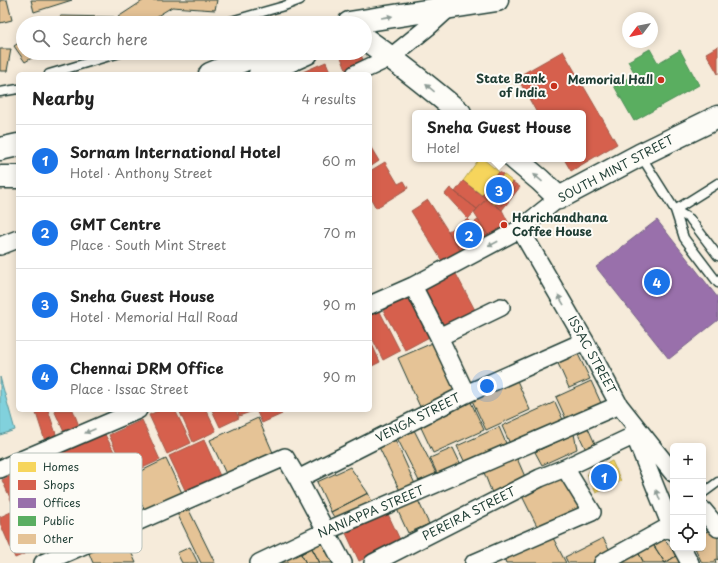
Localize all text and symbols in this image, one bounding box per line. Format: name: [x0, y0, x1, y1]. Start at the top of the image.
north arrow: [622, 12, 658, 48]
one-way arrow: [381, 14, 393, 20]
search box: [16, 16, 372, 60]
icon: search: [30, 27, 52, 49]
text: Search here: [62, 27, 148, 50]
place label: State Bank of India: [476, 69, 547, 101]
place label: Memorial Hall: [568, 70, 653, 88]
marker: Memorial Hall: [656, 75, 666, 85]
marker: State Bank of India: [549, 81, 559, 91]
one-way arrow: [424, 84, 435, 93]
text: Nearby: [32, 85, 94, 111]
text: 4 results: [302, 89, 356, 108]
popup: [412, 110, 586, 162]
text: Sneha Guest House: [427, 115, 571, 138]
street label: SOUTH MINT STREET: [554, 130, 677, 206]
text: Hotel: [427, 138, 460, 157]
text: Sornam International Hotel: [70, 140, 281, 163]
text: 1: [42, 151, 48, 170]
text: 60 m: [322, 151, 356, 170]
text: Hotel · Anthony Street: [70, 163, 212, 182]
one-way arrow: [532, 173, 543, 182]
pin: 3: [486, 175, 512, 205]
place label: Harichandhana Coffee House: [512, 208, 608, 240]
text: GMT Centre: [70, 212, 161, 235]
pin: 2: [456, 220, 482, 250]
marker: Harichandhana Coffee House: [499, 220, 509, 230]
text: 2: [40, 223, 50, 242]
text: 70 m: [323, 223, 356, 242]
text: Place · South Mint Street: [70, 235, 226, 254]
one-way arrow: [487, 240, 498, 247]
pin: 4: [644, 267, 670, 297]
text: Sneha Guest House: [70, 284, 214, 307]
one-way arrow: [557, 294, 564, 306]
text: 3: [41, 295, 49, 314]
text: 90 m: [323, 295, 356, 314]
text: Hotel · Memorial Hall Road: [70, 307, 238, 326]
street label: ISSAC STREET: [564, 312, 622, 398]
text: Chennai DRM Office: [70, 356, 224, 379]
text: 4: [41, 367, 49, 386]
text: 90 m: [323, 367, 356, 386]
your location: [477, 376, 497, 396]
text: Place · Issac Street: [70, 379, 188, 398]
street label: VENGA STREET: [372, 388, 464, 446]
one-way arrow: [83, 429, 95, 435]
map controls: [670, 443, 706, 551]
button: +: [670, 443, 706, 479]
legend: [10, 453, 142, 553]
text: Homes: [43, 458, 79, 475]
pin: 1: [591, 462, 617, 492]
text: Shops: [43, 476, 74, 493]
button: −: [670, 479, 706, 515]
street label: NANIAPPA STREET: [315, 480, 427, 542]
street label: PEREIRA STREET: [419, 481, 519, 544]
one-way arrow: [655, 489, 661, 501]
text: Offices: [43, 494, 80, 511]
text: Public: [43, 512, 74, 529]
button: locate: [670, 515, 706, 551]
text: Other: [43, 530, 74, 547]

